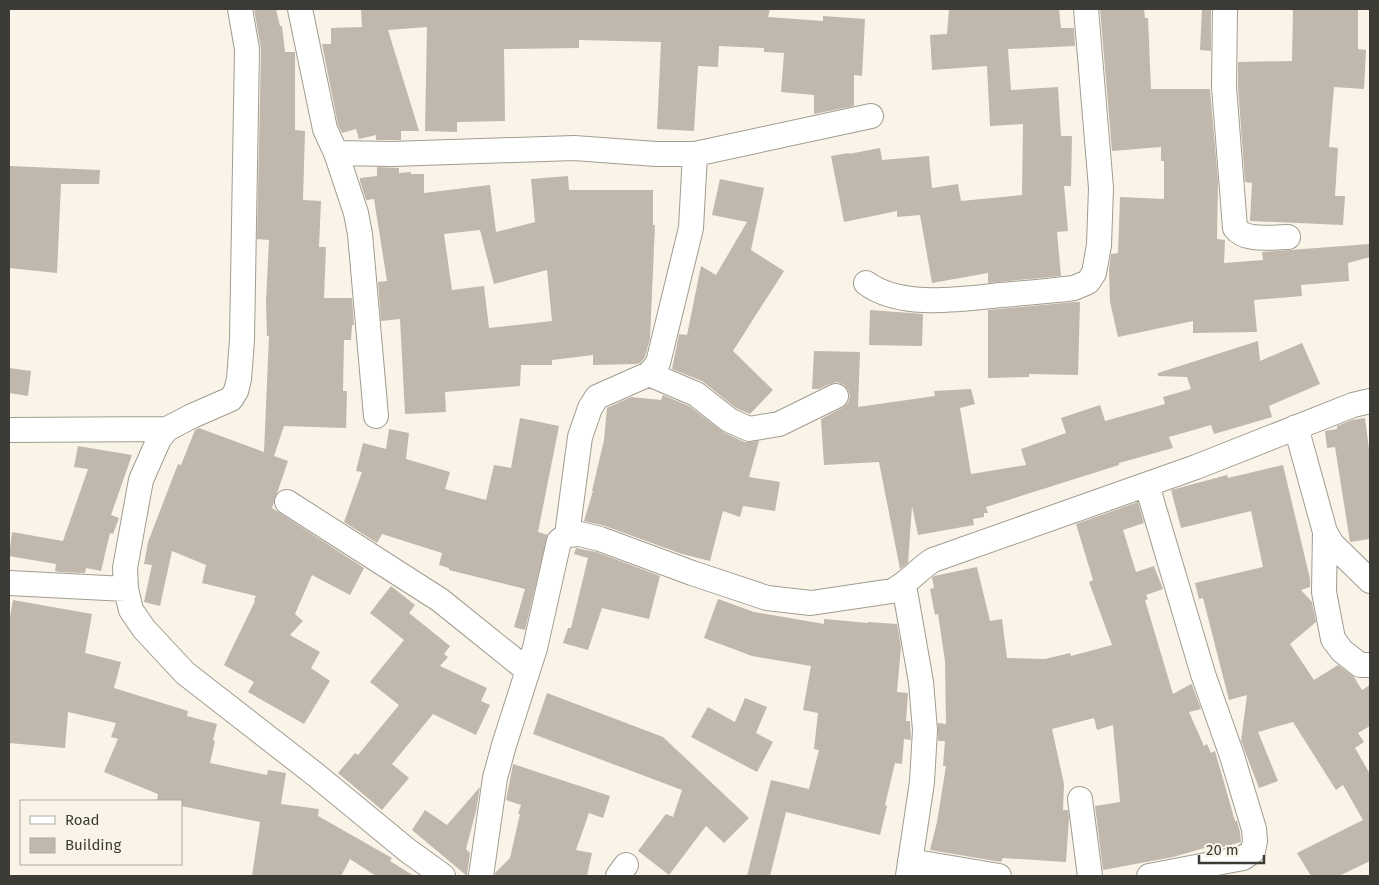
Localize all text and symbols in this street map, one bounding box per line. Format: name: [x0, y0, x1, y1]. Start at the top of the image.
legend: [20, 800, 182, 865]
text: Road: [65, 811, 100, 829]
scale bar: [1199, 832, 1264, 864]
text: Building: [65, 836, 121, 854]
text: 20 m: [1206, 841, 1239, 859]

